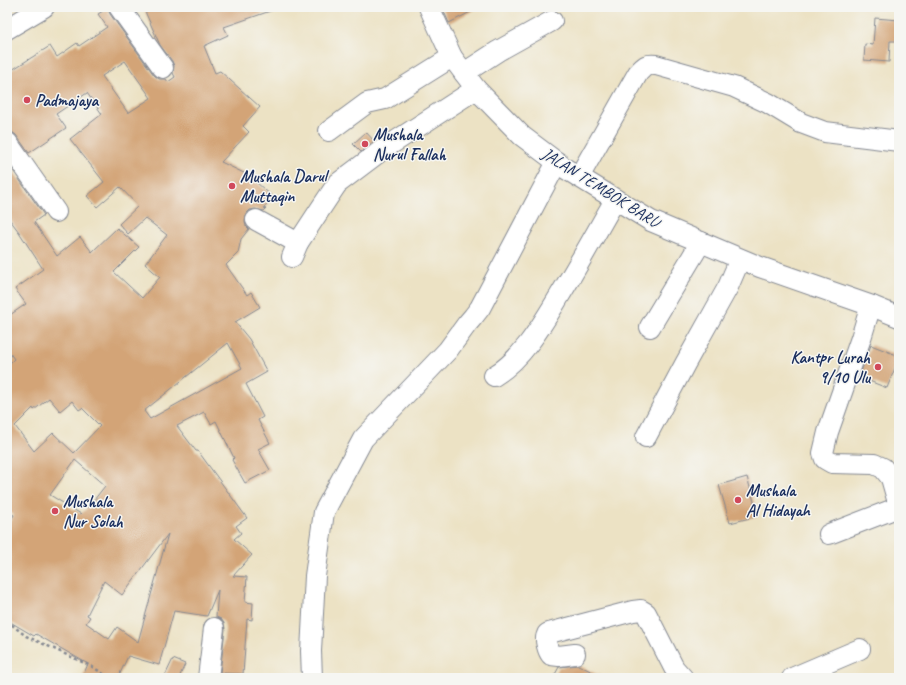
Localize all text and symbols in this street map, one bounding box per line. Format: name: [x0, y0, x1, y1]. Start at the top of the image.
place label: Padmajaya: [35, 90, 99, 111]
marker: Padmajaya: [22, 95, 32, 105]
place label: Mushala Nurul Fallah: [373, 124, 447, 165]
marker: Mushala Nurul Fallah: [360, 139, 370, 149]
street label: JALAN TEMBOK BARU: [537, 142, 666, 233]
place label: Mushala Darul Muttaqin: [240, 166, 330, 207]
marker: Mushala Darul Muttaqin: [227, 181, 237, 191]
place label: Kantpr Lurah 9/10 Ulu: [791, 347, 872, 388]
marker: Kantpr Lurah 9/10 Ulu: [873, 362, 883, 372]
place label: Mushala Al Hidayah: [746, 480, 811, 521]
place label: Mushala Nur Solah: [63, 491, 124, 532]
marker: Mushala Al Hidayah: [733, 495, 743, 505]
marker: Mushala Nur Solah: [50, 506, 60, 516]

